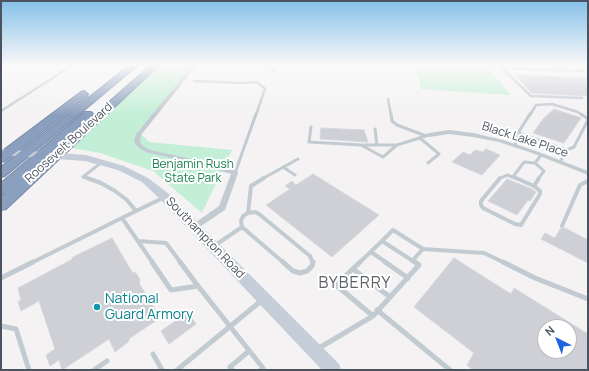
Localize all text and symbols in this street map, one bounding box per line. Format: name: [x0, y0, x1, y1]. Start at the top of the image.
street label: Roosevelt Boulevard: [22, 100, 116, 186]
street label: Black Lake Place: [480, 119, 570, 161]
park label: Benjamin Rush State Park: [152, 158, 234, 186]
street label: Southampton Road: [163, 194, 247, 282]
district label: BYBERRY: [318, 274, 392, 294]
place label: National Guard Armory: [105, 291, 193, 324]
marker: National Guard Armory: [92, 302, 102, 312]
north arrow: [537, 319, 577, 359]
text: N: [541, 322, 557, 339]

